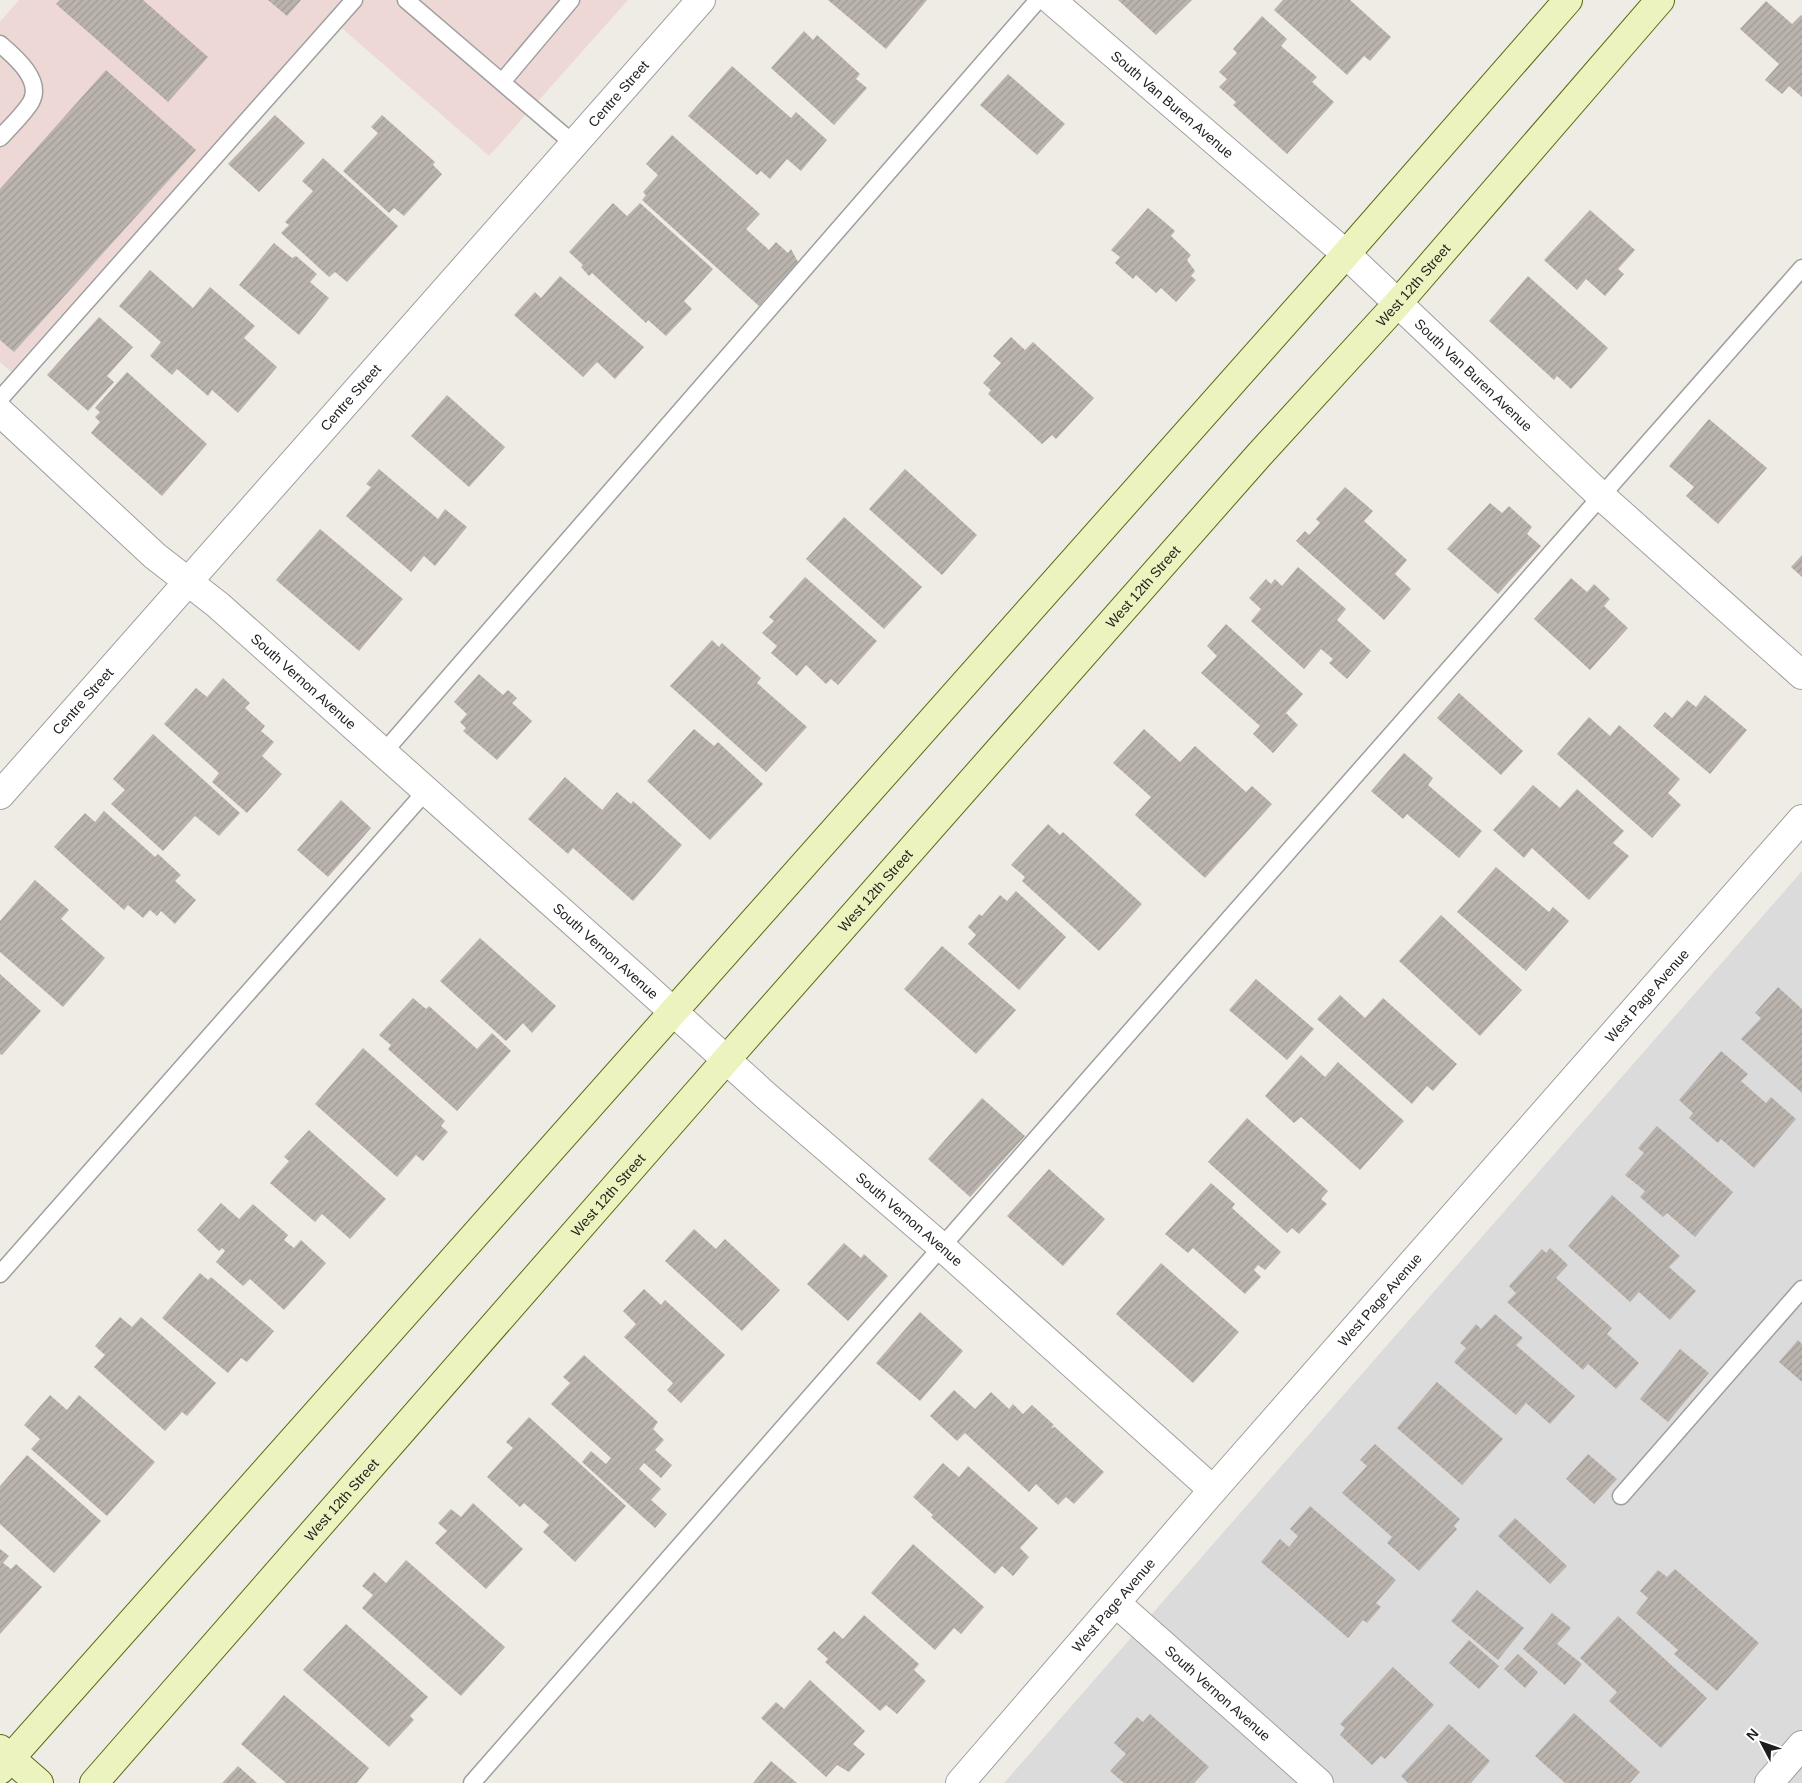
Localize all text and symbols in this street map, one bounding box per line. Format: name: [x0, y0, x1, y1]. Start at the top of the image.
street label: South Van Buren Avenue: [1108, 47, 1237, 162]
street label: Centre Street: [585, 57, 652, 130]
street label: West 12th Street: [1373, 241, 1454, 330]
street label: South Van Buren Avenue: [1411, 315, 1536, 435]
street label: Centre Street: [317, 361, 384, 434]
street label: West 12th Street: [1103, 542, 1183, 631]
street label: South Vernon Avenue: [248, 630, 359, 732]
street label: Centre Street: [49, 665, 116, 738]
street label: West 12th Street: [835, 846, 916, 935]
street label: South Vernon Avenue: [550, 900, 662, 1002]
street label: West Page Avenue: [1602, 946, 1692, 1045]
street label: West 12th Street: [568, 1150, 648, 1239]
street label: South Vernon Avenue: [853, 1169, 966, 1270]
street label: West Page Avenue: [1335, 1250, 1425, 1350]
street label: West 12th Street: [301, 1455, 382, 1544]
street label: West Page Avenue: [1069, 1555, 1159, 1655]
street label: South Vernon Avenue: [1162, 1642, 1274, 1744]
north arrow: [1737, 1718, 1787, 1768]
text: N: [1743, 1725, 1762, 1744]

